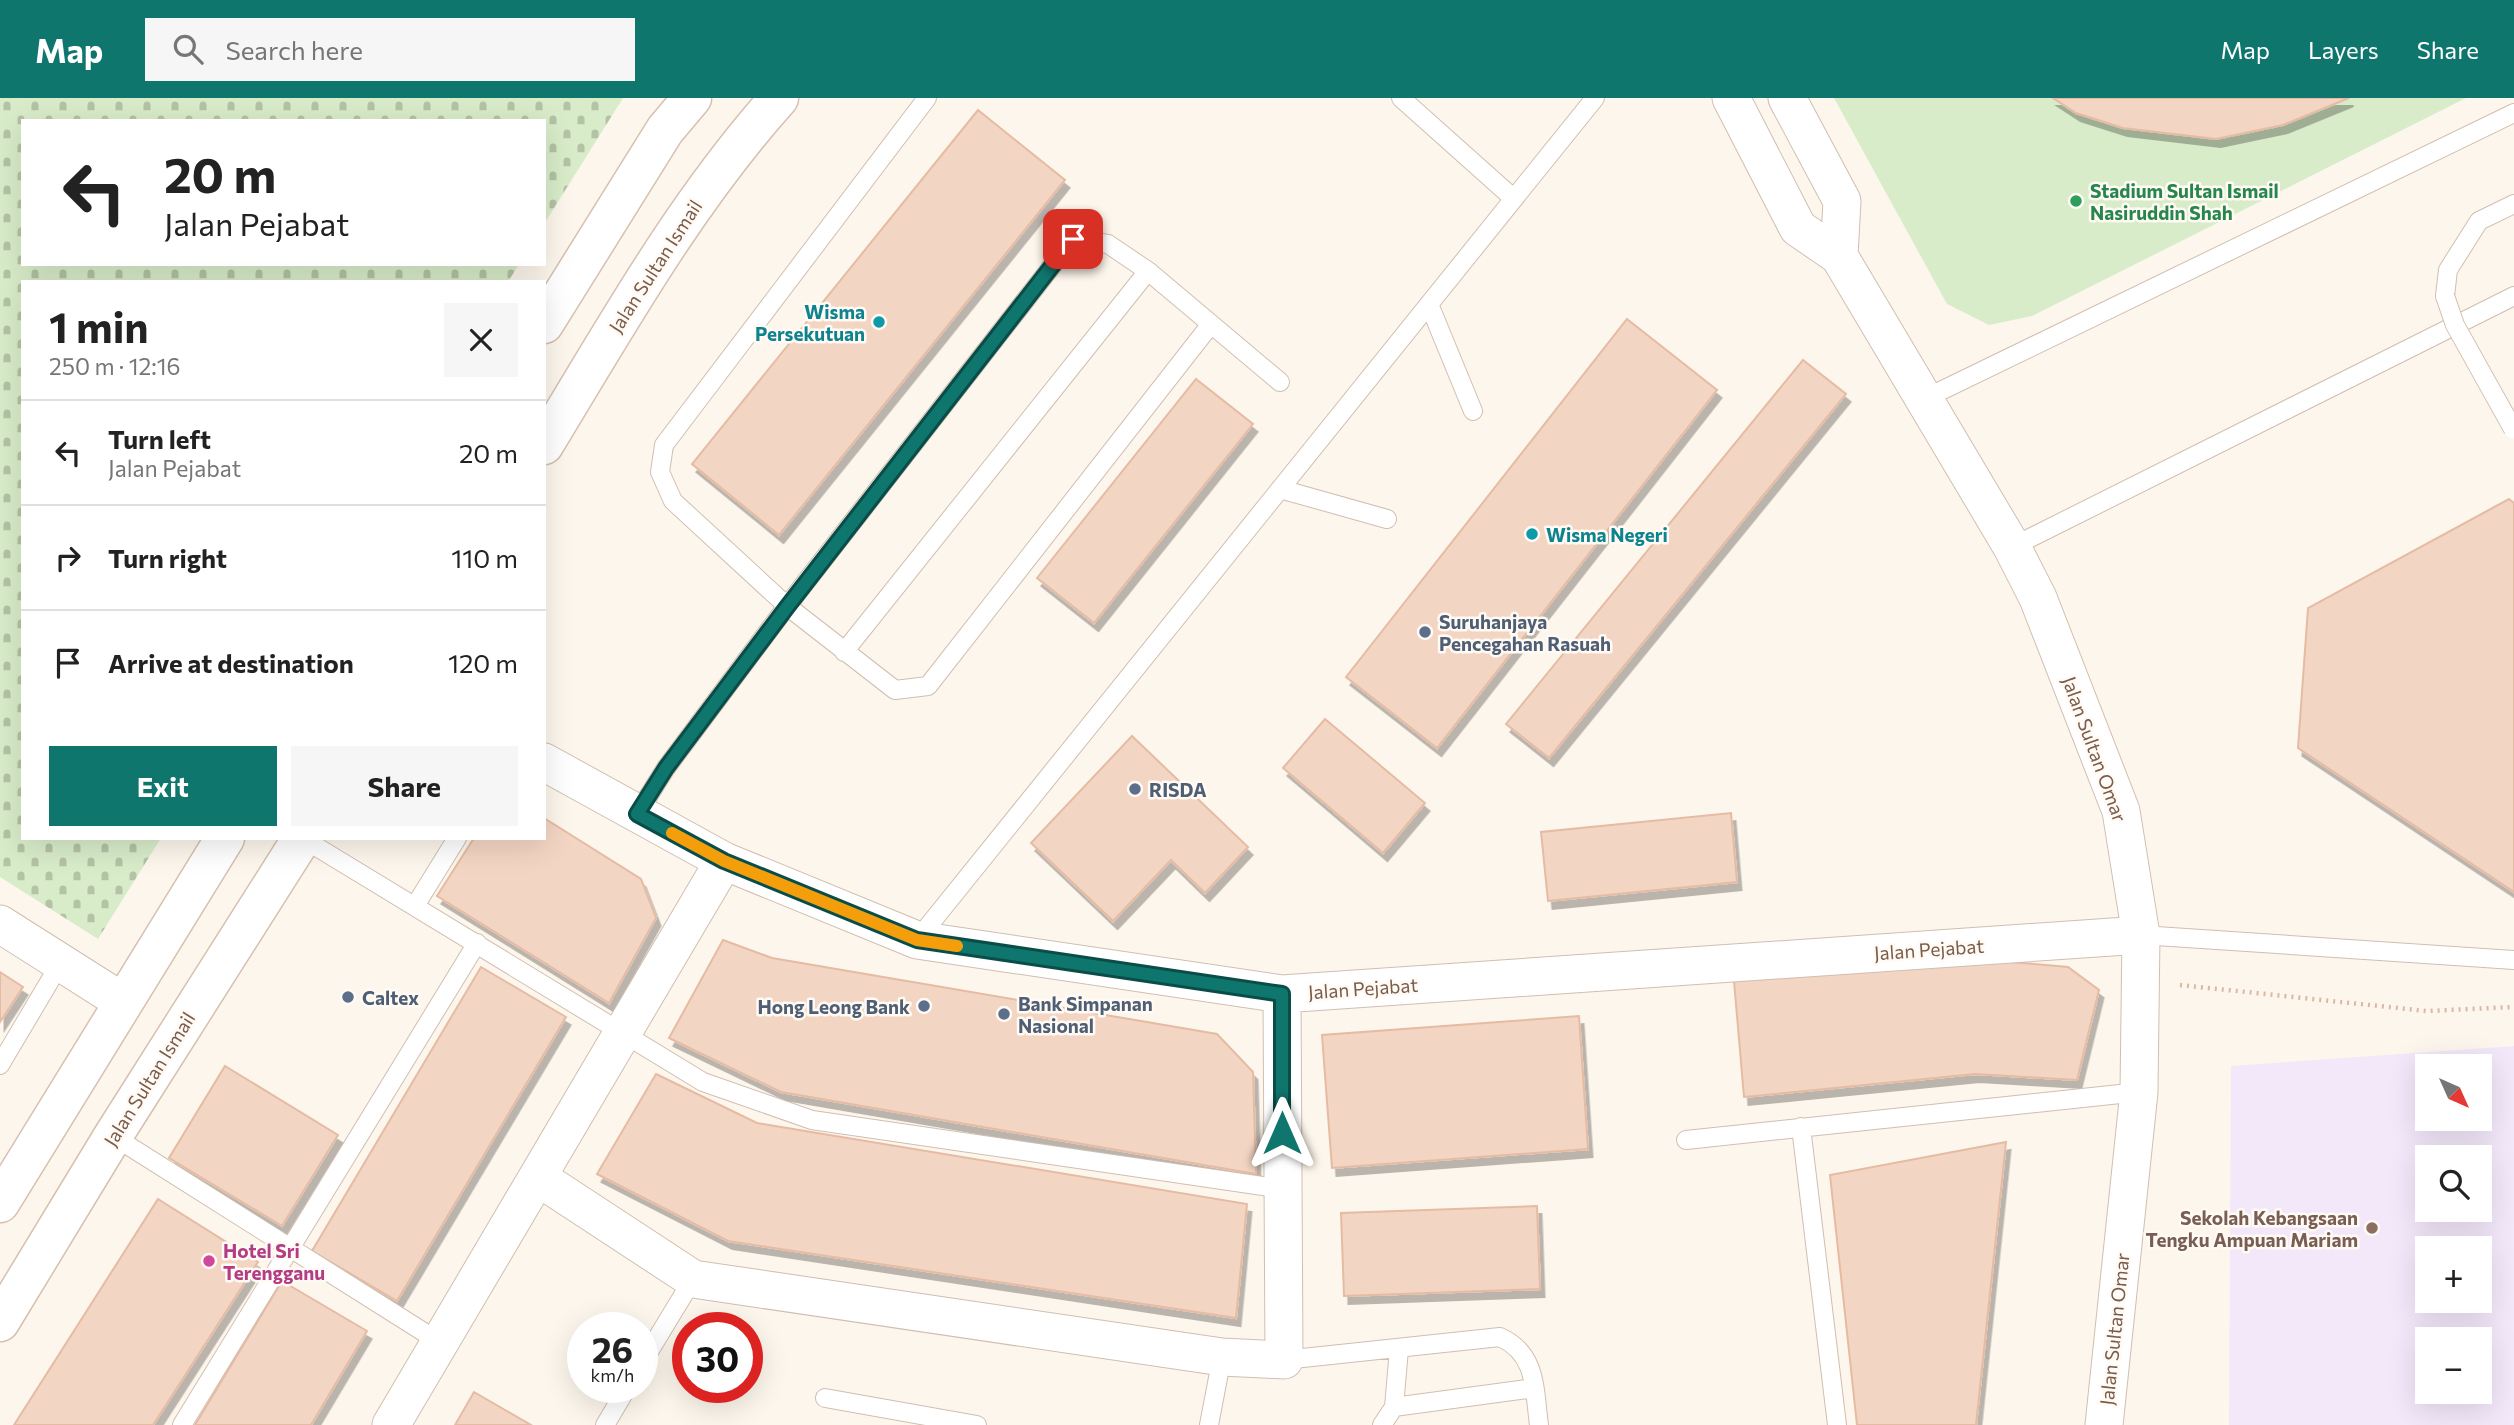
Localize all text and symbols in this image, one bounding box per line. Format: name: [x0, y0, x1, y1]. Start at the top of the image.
search box: [145, 18, 635, 81]
text: Map: [35, 29, 103, 70]
icon: search: [169, 30, 207, 68]
text: Search here: [225, 34, 363, 65]
text: Map: [2221, 35, 2270, 64]
text: Layers: [2308, 35, 2379, 64]
text: Share: [2417, 35, 2479, 64]
text: 20 m: [164, 143, 276, 203]
icon: left: [49, 147, 140, 238]
place label: Stadium Sultan Ismail Nasiruddin Shah: [2090, 179, 2279, 224]
marker: Stadium Sultan Ismail Nasiruddin Shah: [2068, 193, 2084, 209]
street label: Jalan Sultan Ismail: [603, 195, 707, 337]
text: Jalan Pejabat: [164, 203, 349, 243]
pin: [1043, 209, 1103, 269]
icon: arrive: [1054, 220, 1092, 258]
text: 1 min: [49, 300, 149, 352]
place label: Wisma Persekutuan: [755, 300, 865, 345]
button: close: [444, 303, 518, 377]
marker: Wisma Persekutuan: [871, 314, 887, 330]
text: 250 m · 12:16: [49, 352, 181, 380]
text: Turn left: [108, 423, 211, 454]
icon: left: [49, 434, 87, 472]
text: 20 m: [459, 437, 518, 468]
text: Jalan Pejabat: [108, 454, 241, 482]
place label: Wisma Negeri: [1546, 523, 1668, 546]
marker: Wisma Negeri: [1524, 526, 1540, 542]
icon: right: [49, 539, 87, 577]
text: Turn right: [108, 542, 227, 573]
text: 110 m: [451, 542, 518, 573]
place label: Suruhanjaya Pencegahan Rasuah: [1439, 610, 1611, 655]
marker: Suruhanjaya Pencegahan Rasuah: [1417, 624, 1433, 640]
icon: arrive: [49, 644, 87, 682]
text: Arrive at destination: [108, 647, 354, 678]
text: 120 m: [448, 647, 518, 678]
street label: Jalan Sultan Omar: [2058, 673, 2132, 825]
button: Exit: [49, 746, 277, 826]
button: Share: [291, 746, 518, 826]
place label: RISDA: [1149, 778, 1207, 801]
marker: RISDA: [1127, 781, 1143, 797]
street label: Jalan Pejabat: [1873, 934, 1985, 964]
street label: Jalan Pejabat: [1307, 973, 1419, 1003]
place label: Caltex: [362, 986, 419, 1009]
marker: Caltex: [340, 989, 356, 1005]
place label: Bank Simpanan Nasional: [1018, 992, 1153, 1037]
place label: Hong Leong Bank: [757, 995, 910, 1018]
marker: Hong Leong Bank: [916, 998, 932, 1014]
marker: Bank Simpanan Nasional: [996, 1006, 1012, 1022]
street label: Jalan Sultan Ismail: [99, 1008, 199, 1150]
north arrow: [2415, 1054, 2492, 1130]
map controls: [2415, 1054, 2492, 1404]
position arrow: [1245, 1096, 1319, 1170]
button: search: [2415, 1145, 2492, 1222]
place label: Sekolah Kebangsaan Tengku Ampuan Mariam: [2146, 1206, 2358, 1251]
marker: Sekolah Kebangsaan Tengku Ampuan Mariam: [2364, 1220, 2380, 1236]
button: +: [2415, 1236, 2492, 1313]
place label: Hotel Sri Terengganu: [223, 1239, 325, 1284]
street label: Jalan Sultan Omar: [2095, 1251, 2133, 1406]
marker: Hotel Sri Terengganu: [201, 1253, 217, 1269]
speed limit sign: 30: [672, 1312, 763, 1403]
text: 26: [592, 1327, 633, 1370]
button: −: [2415, 1327, 2492, 1404]
text: km/h: [591, 1364, 634, 1386]

